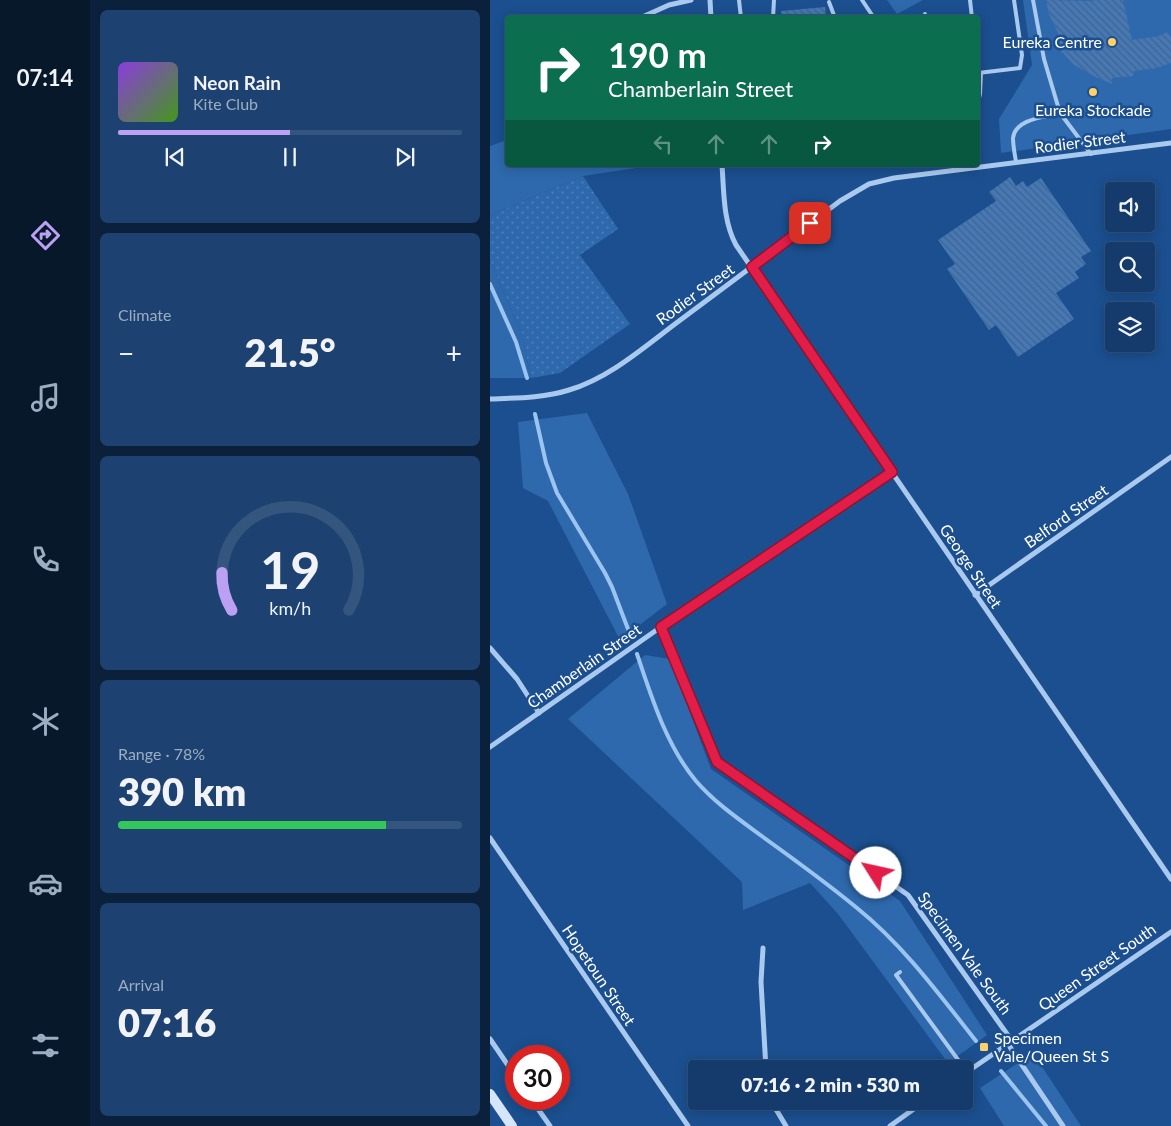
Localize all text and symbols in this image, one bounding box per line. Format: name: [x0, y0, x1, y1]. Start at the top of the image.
place label: Eureka Centre: [1003, 32, 1102, 51]
text: 190 m: [608, 33, 707, 75]
icon: right: [525, 35, 590, 100]
marker: Eureka Centre: [1106, 36, 1118, 48]
text: 07:14: [17, 64, 73, 91]
text: Neon Rain: [193, 71, 281, 94]
text: Chamberlain Street: [608, 75, 793, 102]
marker: Eureka Stockade: [1087, 86, 1099, 98]
text: Kite Club: [193, 94, 258, 113]
place label: Eureka Stockade: [1035, 100, 1151, 119]
street label: Rodier Street: [1033, 126, 1127, 157]
icon: left: [649, 130, 677, 158]
icon: ahead: [702, 130, 730, 158]
icon: ahead: [755, 130, 783, 158]
icon: right: [808, 130, 836, 158]
icon: previous: [161, 143, 189, 171]
icon: pause: [276, 143, 304, 171]
icon: next: [391, 143, 419, 171]
map controls: [1105, 182, 1155, 352]
button: sound: [1105, 182, 1155, 232]
pin: [789, 202, 831, 244]
icon: arrive: [796, 209, 824, 237]
icon: directions: [28, 218, 63, 253]
button: search: [1105, 242, 1155, 292]
street label: Rodier Street: [652, 259, 738, 328]
button: layers: [1105, 302, 1155, 352]
text: Climate: [118, 305, 171, 324]
text: 21.5°: [244, 329, 336, 375]
text: −: [118, 336, 134, 370]
text: +: [446, 336, 462, 370]
icon: music: [28, 380, 63, 415]
street label: Belford Street: [1020, 480, 1111, 551]
street label: George Street: [936, 520, 1007, 612]
text: 19: [260, 538, 320, 600]
icon: phone: [28, 542, 63, 577]
text: km/h: [269, 597, 311, 619]
street label: Chamberlain Street: [523, 619, 645, 712]
icon: climate: [28, 704, 63, 739]
text: Range · 78%: [118, 744, 205, 763]
text: 390 km: [118, 768, 246, 814]
position arrow: [849, 846, 901, 898]
icon: car: [28, 866, 63, 901]
street label: Specimen Vale South: [915, 888, 1016, 1018]
street label: Queen Street South: [1034, 919, 1159, 1014]
street label: Hopetoun Street: [559, 921, 640, 1029]
text: Arrival: [118, 975, 164, 994]
text: 07:16: [118, 999, 216, 1045]
icon: filters: [28, 1028, 63, 1063]
place label: Specimen Vale/Queen St S: [994, 1028, 1109, 1065]
marker: Specimen Vale/Queen St S: [978, 1041, 990, 1053]
speed limit sign: 30: [505, 1045, 570, 1110]
text: 07:16 · 2 min · 530 m: [741, 1073, 920, 1096]

